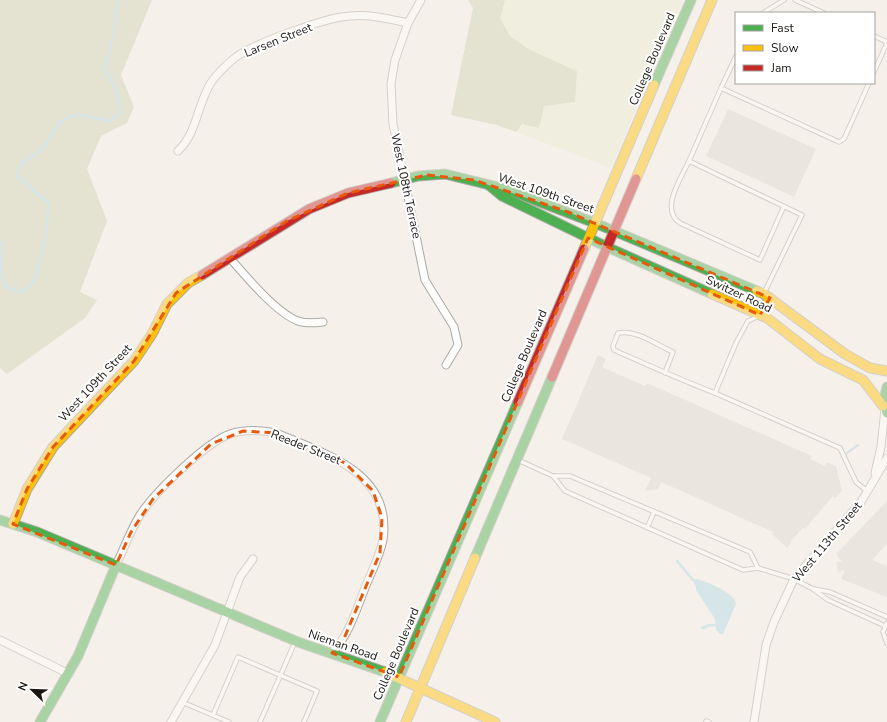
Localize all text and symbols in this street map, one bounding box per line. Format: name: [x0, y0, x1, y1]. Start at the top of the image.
street label: College Boulevard: [625, 10, 679, 108]
legend: [735, 12, 875, 84]
street label: Larsen Street: [242, 19, 315, 61]
text: Fast: [771, 20, 794, 36]
text: Slow: [771, 40, 799, 56]
text: Jam: [770, 60, 792, 76]
street label: West 108th Terrace: [387, 132, 425, 240]
street label: West 109th Street: [496, 169, 597, 217]
street label: Switzer Road: [703, 272, 775, 316]
street label: College Boulevard: [497, 307, 551, 405]
street label: West 109th Street: [55, 340, 136, 425]
street label: Reeder Street: [269, 426, 344, 469]
street label: West 113th Street: [789, 498, 866, 586]
street label: College Boulevard: [369, 605, 423, 703]
street label: Nieman Road: [306, 626, 380, 664]
north arrow: [12, 670, 52, 710]
text: N: [15, 680, 32, 693]

